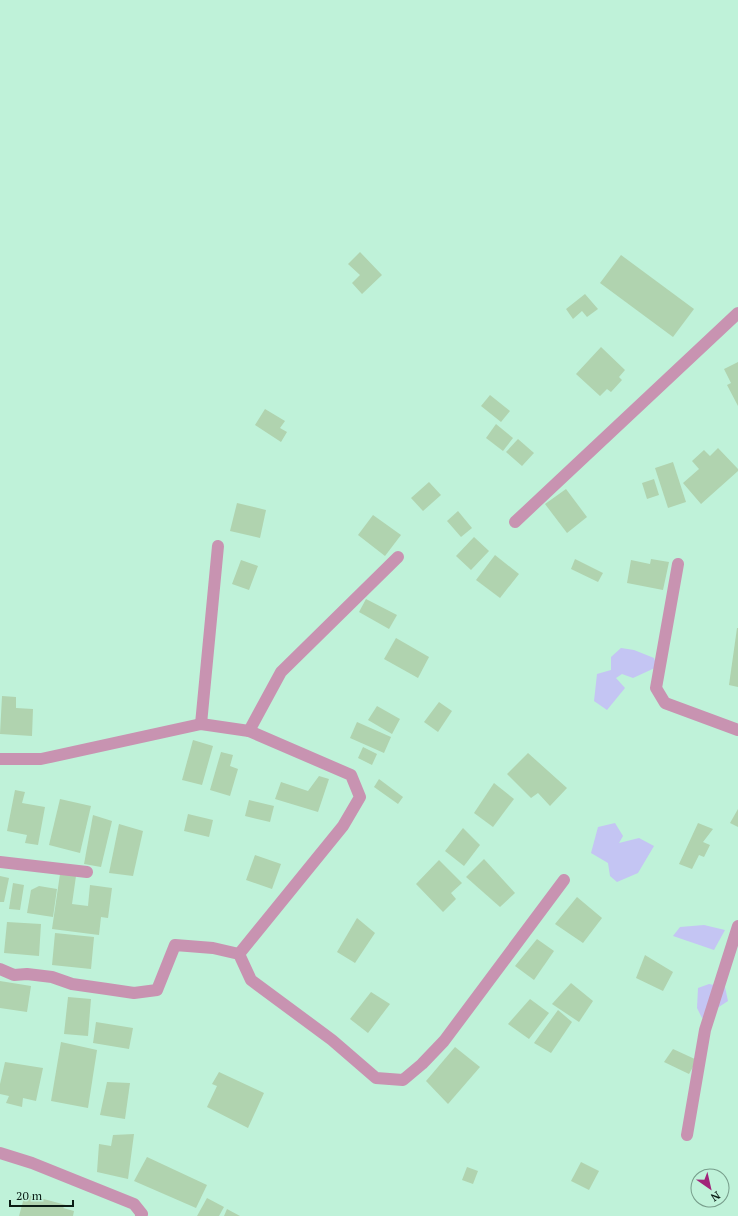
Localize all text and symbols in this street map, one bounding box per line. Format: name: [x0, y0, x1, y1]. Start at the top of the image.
north arrow: [690, 1168, 730, 1208]
scale bar: [10, 1182, 73, 1208]
text: 20 m: [16, 1188, 43, 1203]
text: N: [708, 1188, 723, 1205]

